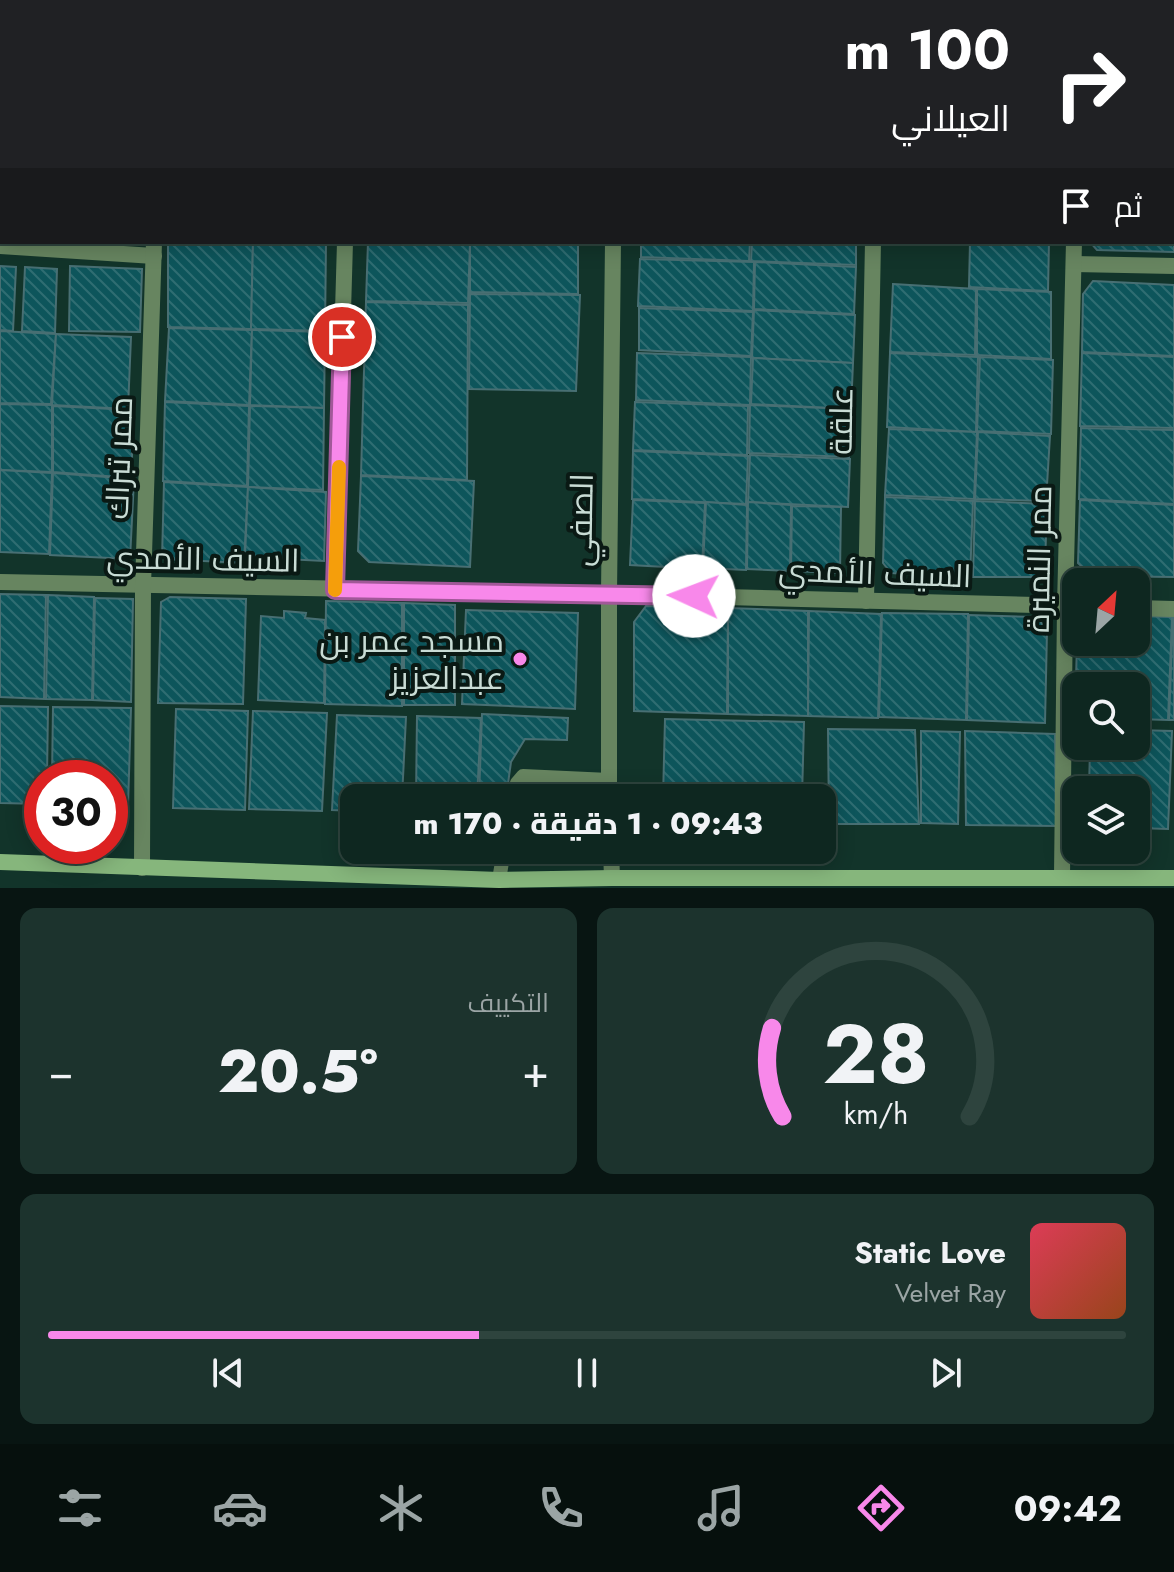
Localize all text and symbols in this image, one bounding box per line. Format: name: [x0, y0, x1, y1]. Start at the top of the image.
text: 100 m: [845, 9, 1010, 90]
icon: right: [1038, 32, 1142, 136]
text: العيلاني: [891, 92, 1010, 144]
icon: arrive: [1054, 184, 1098, 228]
text: ثم: [1114, 185, 1142, 228]
pin: [308, 303, 376, 371]
icon: arrive: [320, 315, 364, 359]
street label: علقة: [817, 387, 865, 455]
street label: ممر تبراك: [94, 396, 144, 520]
street label: الصفي: [557, 473, 607, 567]
street label: ممر النميرة: [1015, 485, 1063, 633]
street label: السيف الأمدي: [106, 534, 300, 586]
street label: السيف الأمدي: [778, 547, 972, 601]
position arrow: [652, 554, 736, 638]
north arrow: [1062, 568, 1150, 656]
map controls: [1062, 568, 1150, 864]
place label: مسجد عمر بن عبدالعزيز: [319, 618, 504, 701]
marker: مسجد عمر بن عبدالعزيز: [511, 650, 529, 668]
button: search: [1062, 672, 1150, 760]
speed limit sign: 30: [24, 760, 128, 864]
button: layers: [1062, 776, 1150, 864]
text: 09:43 · 1 دقيقة · 170 m: [413, 802, 763, 845]
text: التكييف: [467, 984, 549, 1022]
text: 28: [822, 994, 929, 1114]
text: 20.5°: [218, 1028, 378, 1115]
text: −: [48, 1040, 74, 1104]
text: +: [522, 1040, 549, 1104]
text: km/h: [843, 1093, 908, 1135]
text: Static Love: [854, 1231, 1006, 1274]
text: Velvet Ray: [895, 1274, 1006, 1312]
icon: previous: [206, 1351, 250, 1395]
icon: pause: [565, 1351, 609, 1395]
icon: next: [924, 1351, 968, 1395]
icon: filters: [52, 1480, 108, 1536]
icon: car: [212, 1480, 268, 1536]
icon: climate: [373, 1480, 429, 1536]
icon: phone: [533, 1480, 589, 1536]
icon: music: [693, 1480, 749, 1536]
icon: directions: [853, 1480, 909, 1536]
text: 09:42: [1014, 1482, 1122, 1534]

